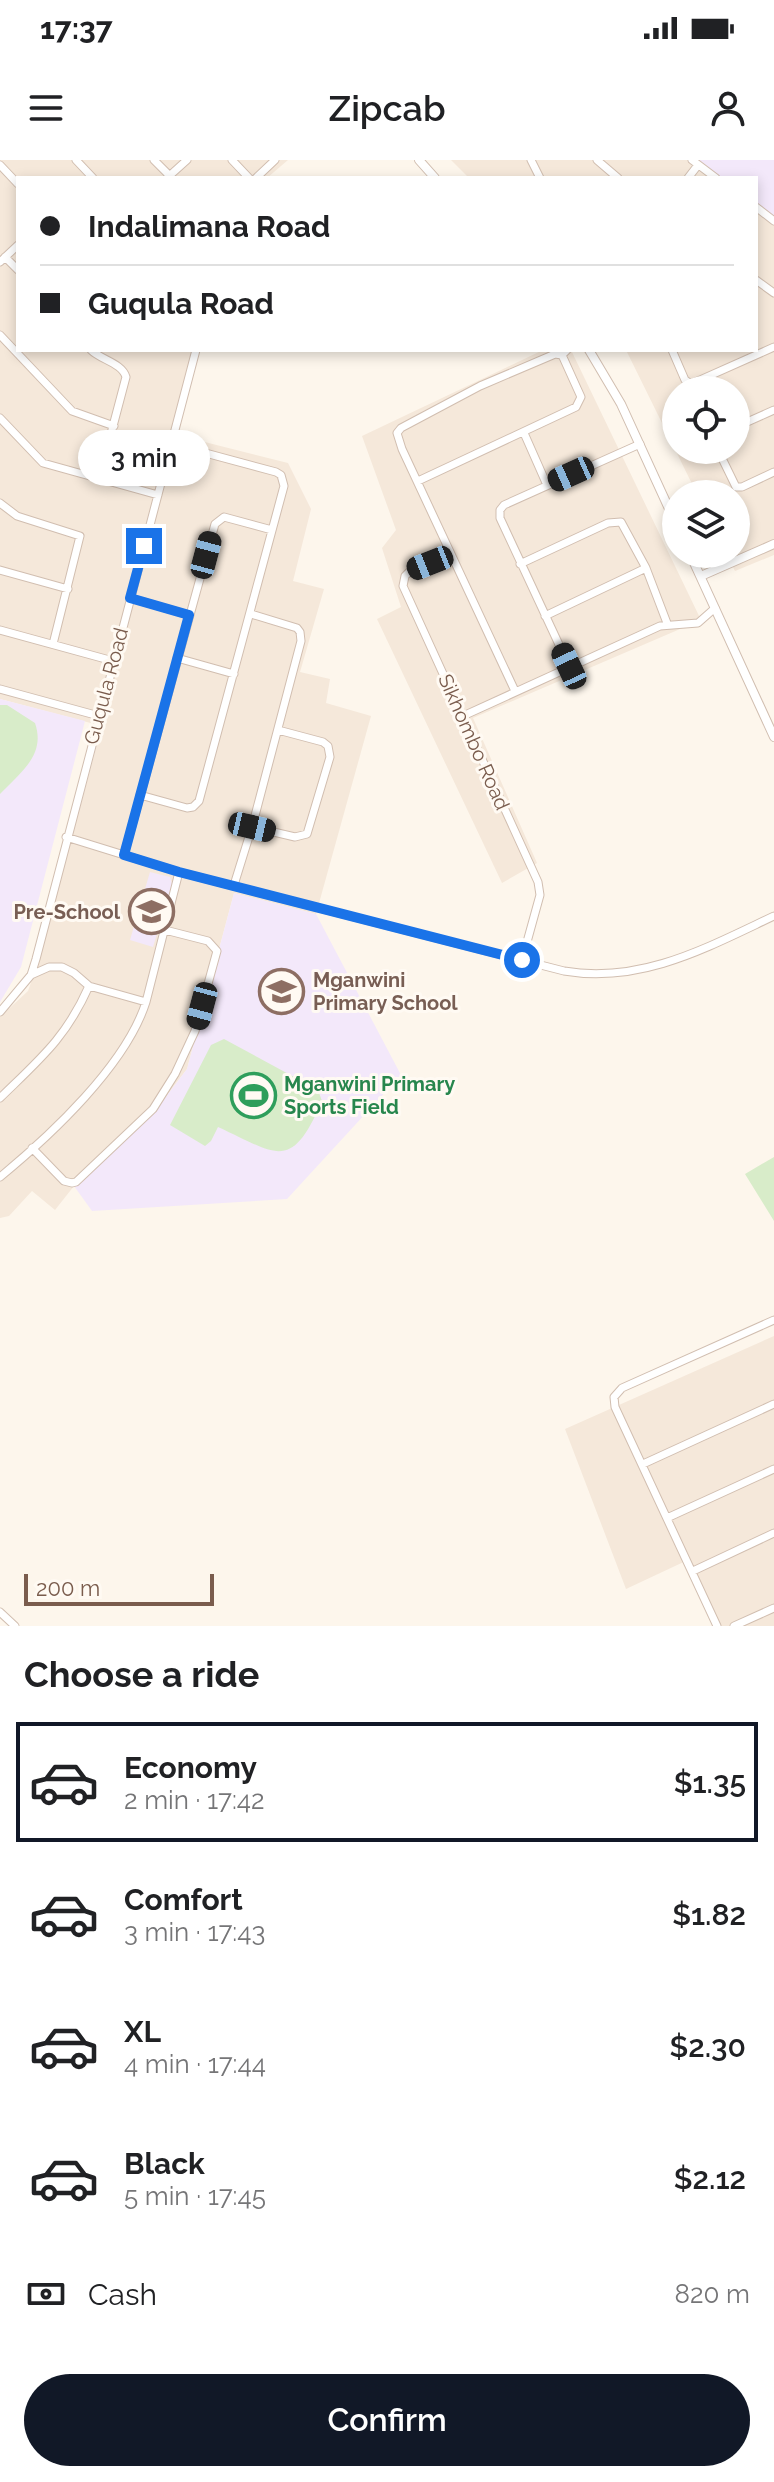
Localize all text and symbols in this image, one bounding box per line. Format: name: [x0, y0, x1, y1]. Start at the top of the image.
text: 17:37: [40, 11, 113, 46]
icon: menu: [24, 86, 68, 130]
icon: person: [706, 86, 750, 130]
text: Zipcab: [328, 87, 446, 129]
text: Indalimana Road: [88, 209, 330, 244]
text: Guqula Road: [88, 286, 274, 321]
map controls: [662, 376, 750, 568]
button: locate: [662, 376, 750, 464]
callout: 3 min: [78, 430, 210, 486]
text: 3 min: [111, 443, 177, 473]
car: [544, 453, 598, 495]
button: layers: [662, 480, 750, 568]
route end: [126, 528, 162, 564]
car: [188, 529, 224, 581]
car: [403, 543, 457, 583]
street label: Guqula Road: [79, 625, 133, 747]
car: [548, 639, 590, 693]
street label: Sikhombo Road: [433, 670, 515, 814]
car: [226, 810, 278, 844]
school or university icon: Pre-School: [127, 888, 175, 936]
place label: Pre-School: [13, 900, 121, 924]
route start: [504, 942, 540, 978]
school or university icon: Mganwini Primary School: [258, 968, 306, 1016]
place label: Mganwini Primary School: [313, 968, 458, 1015]
car: [184, 980, 220, 1032]
sports icon: Mganwini Primary Sports Field: [229, 1071, 277, 1119]
place label: Mganwini Primary Sports Field: [284, 1072, 455, 1119]
scale bar: [24, 1570, 214, 1606]
text: 200 m: [36, 1575, 100, 1601]
text: Choose a ride: [24, 1653, 259, 1695]
icon: car: [28, 1746, 100, 1818]
text: Economy: [124, 1750, 257, 1785]
text: $1.35: [674, 1765, 746, 1800]
text: 2 min · 17:42: [124, 1785, 265, 1815]
icon: car: [28, 1878, 100, 1950]
text: Comfort: [124, 1882, 243, 1917]
text: $1.82: [672, 1897, 746, 1932]
text: 3 min · 17:43: [124, 1917, 265, 1947]
icon: car: [28, 2010, 100, 2082]
text: XL: [124, 2014, 161, 2049]
text: $2.30: [669, 2029, 746, 2064]
text: 4 min · 17:44: [124, 2049, 266, 2079]
icon: car: [28, 2142, 100, 2214]
text: Black: [124, 2146, 205, 2181]
text: $2.12: [674, 2161, 746, 2196]
text: 5 min · 17:45: [124, 2181, 266, 2211]
icon: cash: [24, 2272, 68, 2316]
text: Cash: [88, 2277, 157, 2312]
text: 820 m: [675, 2279, 750, 2309]
button: Confirm: [24, 2374, 750, 2466]

